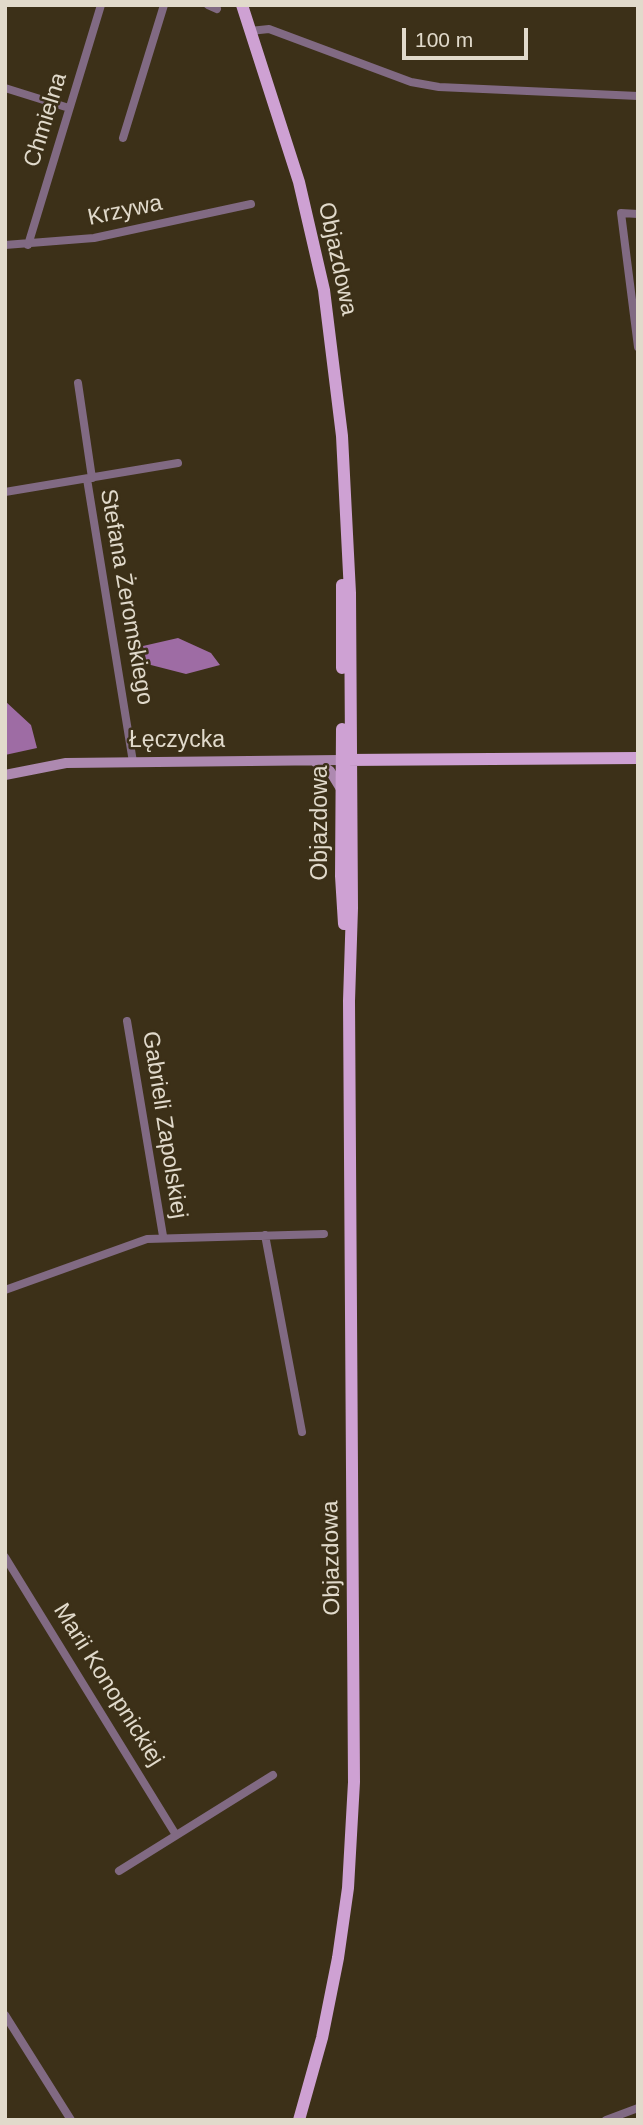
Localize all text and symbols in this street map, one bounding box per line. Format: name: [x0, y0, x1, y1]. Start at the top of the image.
scale bar: [405, 14, 531, 58]
text: 100 m: [415, 28, 473, 51]
street label: Chmielna: [19, 70, 73, 170]
street label: Krzywa: [85, 190, 165, 232]
street label: Objazdowa: [312, 200, 362, 318]
street label: Stefana Żeromskiego: [93, 487, 159, 707]
street label: Łęczycka: [129, 727, 225, 755]
street label: Objazdowa: [307, 765, 335, 881]
street label: Gabrieli Zapolskiej: [136, 1029, 192, 1221]
street label: Objazdowa: [317, 1500, 347, 1616]
street label: Marii Konopnickiej: [47, 1599, 169, 1771]

